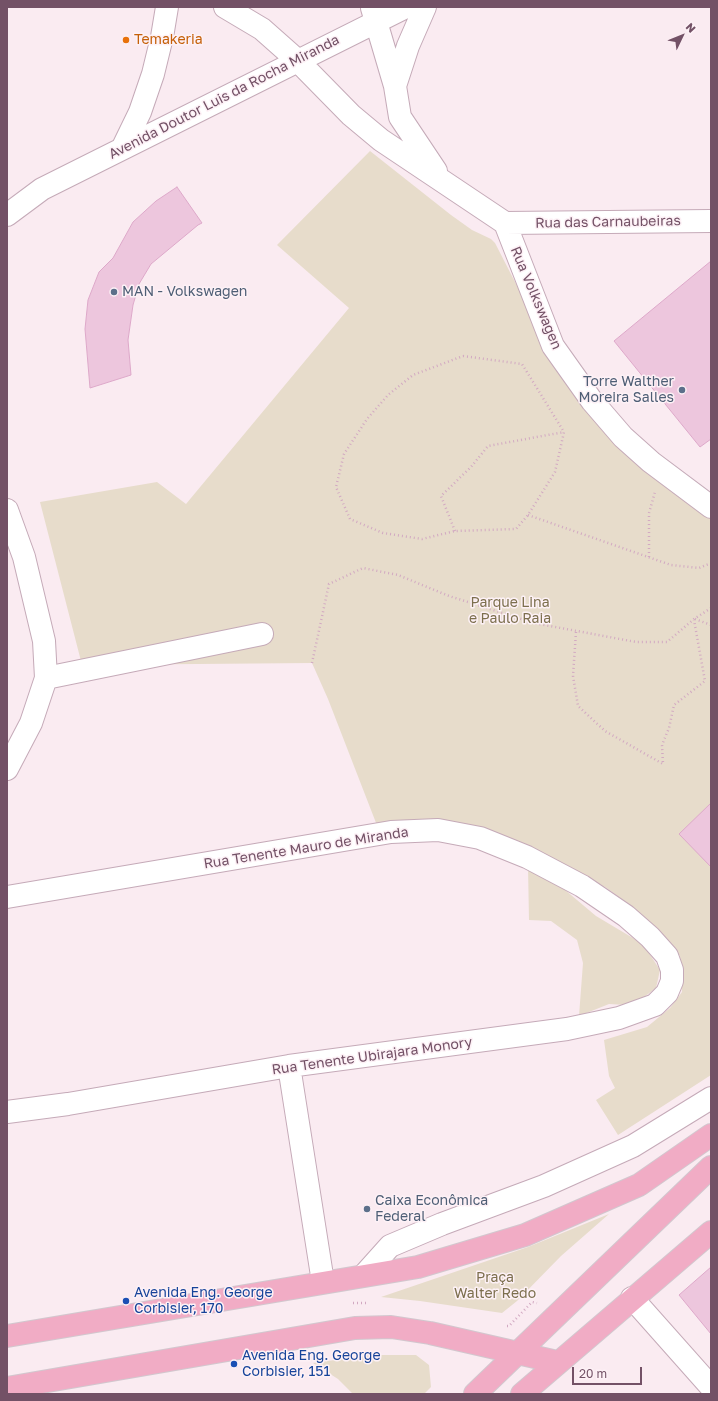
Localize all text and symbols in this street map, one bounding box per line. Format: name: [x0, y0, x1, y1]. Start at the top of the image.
north arrow: [662, 16, 702, 56]
text: N: [684, 20, 699, 35]
street label: Avenida Doutor Luis da Rocha Miranda: [106, 31, 342, 163]
place label: Temakeria: [134, 32, 203, 48]
marker: Temakeria: [121, 35, 131, 45]
street label: Rua das Carnaubeiras: [535, 212, 681, 232]
street label: Rua Volkswagen: [507, 244, 565, 352]
place label: MAN - Volkswagen: [122, 284, 247, 300]
marker: MAN - Volkswagen: [109, 287, 119, 297]
place label: Torre Walther Moreira Salles: [578, 374, 674, 406]
marker: Torre Walther Moreira Salles: [677, 385, 687, 395]
park label: Parque Lina e Paulo Raia: [469, 595, 551, 628]
street label: Rua Tenente Mauro de Miranda: [202, 824, 410, 872]
street label: Rua Tenente Ubirajara Monory: [271, 1034, 473, 1078]
place label: Caixa Econômica Federal: [375, 1193, 488, 1226]
marker: Caixa Econômica Federal: [362, 1204, 372, 1214]
park label: Praça Walter Redo: [454, 1270, 536, 1302]
place label: Avenida Eng. George Corbisier, 170: [134, 1285, 273, 1318]
marker: Avenida Eng. George Corbisier, 170: [121, 1296, 131, 1306]
place label: Avenida Eng. George Corbisier, 151: [242, 1348, 381, 1380]
marker: Avenida Eng. George Corbisier, 151: [229, 1359, 239, 1369]
scale bar: [574, 1359, 644, 1385]
text: 20 m: [579, 1366, 607, 1381]

